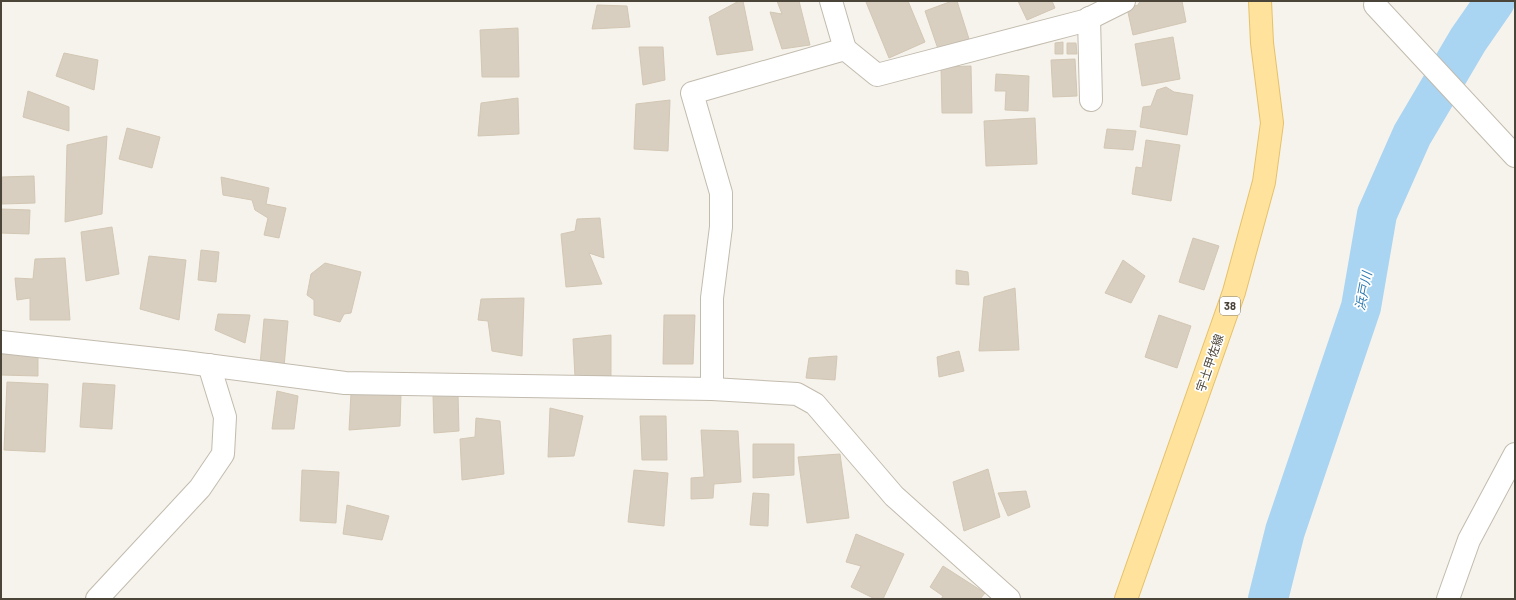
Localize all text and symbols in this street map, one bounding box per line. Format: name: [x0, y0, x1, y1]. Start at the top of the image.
water label: 浜戸川: [1351, 268, 1375, 312]
road number: 38: [1220, 297, 1240, 315]
street label: 宇土甲佐線: [1193, 332, 1225, 393]

